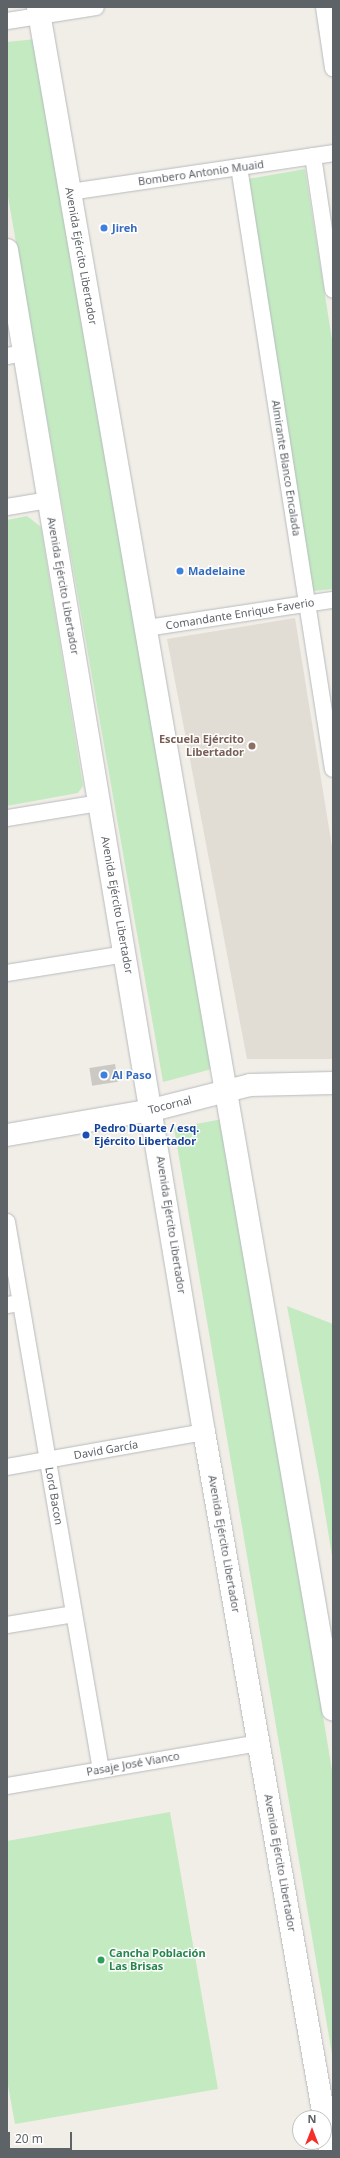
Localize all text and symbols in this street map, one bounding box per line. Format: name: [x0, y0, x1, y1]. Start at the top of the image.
street label: Bombero Antonio Muaid: [137, 158, 265, 188]
street label: Avenida Ejército Libertador: [62, 186, 100, 326]
place label: Jireh: [112, 221, 137, 235]
marker: Jireh: [99, 223, 109, 233]
street label: Almirante Blanco Encalada: [269, 399, 303, 537]
street label: Avenida Ejército Libertador: [44, 516, 82, 656]
place label: Madelaine: [188, 564, 245, 578]
marker: Madelaine: [175, 566, 185, 576]
street label: Comandante Enrique Faverio: [165, 596, 315, 632]
place label: Escuela Ejército Libertador: [159, 733, 244, 759]
marker: Escuela Ejército Libertador: [247, 741, 257, 751]
street label: Avenida Ejército Libertador: [98, 835, 136, 975]
place label: Al Paso: [112, 1068, 152, 1082]
marker: Al Paso: [99, 1070, 109, 1080]
street label: Tocornal: [147, 1093, 193, 1117]
place label: Pedro Duarte / esq. Ejército Libertador: [94, 1122, 199, 1148]
marker: Pedro Duarte / esq. Ejército Libertador: [81, 1130, 91, 1140]
street label: Avenida Ejército Libertador: [154, 1155, 188, 1295]
street label: David García: [73, 1438, 139, 1462]
street label: Lord Bacon: [42, 1466, 66, 1526]
street label: Avenida Ejército Libertador: [205, 1474, 243, 1614]
street label: Pasaje José Vianco: [85, 1749, 181, 1779]
street label: Avenida Ejército Libertador: [261, 1793, 299, 1933]
place label: Cancha Población Las Brisas: [109, 1947, 206, 1973]
marker: Cancha Población Las Brisas: [96, 1955, 106, 1965]
north arrow: [292, 2110, 332, 2150]
text: N: [308, 2111, 316, 2126]
scale bar: [10, 2124, 74, 2150]
text: 20 m: [15, 2130, 43, 2147]

